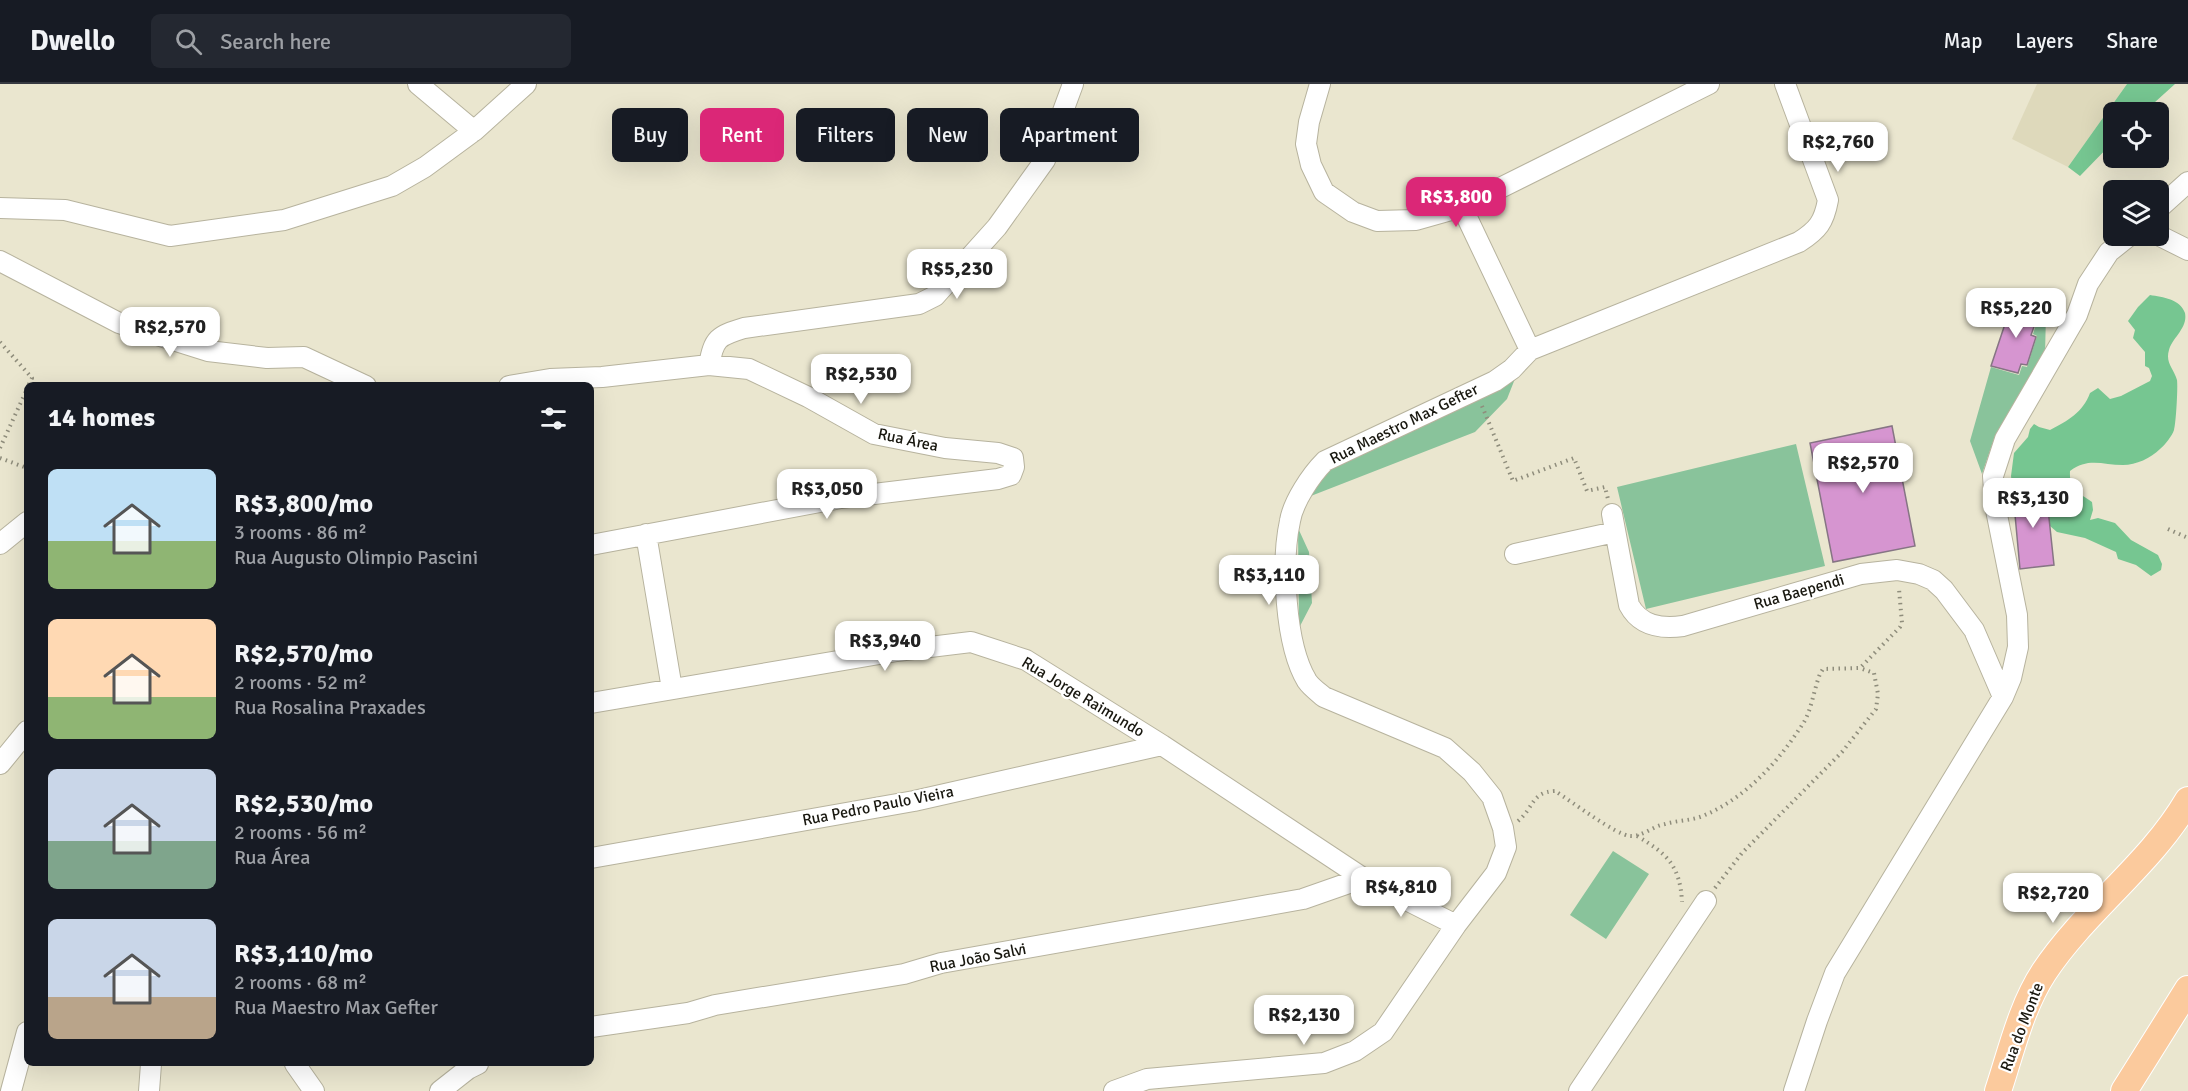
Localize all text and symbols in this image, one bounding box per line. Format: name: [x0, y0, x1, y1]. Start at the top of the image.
search box: [151, 14, 571, 68]
text: Dwello: [30, 24, 115, 58]
icon: search: [172, 25, 205, 58]
text: Search here: [220, 28, 331, 55]
text: Map: [1944, 28, 1982, 54]
text: Layers: [2015, 28, 2073, 54]
text: Share: [2106, 28, 2158, 54]
map controls: [2103, 102, 2169, 246]
button: locate: [2103, 102, 2169, 168]
chip: Buy: [612, 108, 688, 162]
chip: Rent: [700, 108, 784, 162]
chip: Filters: [796, 108, 895, 162]
chip: New: [907, 108, 988, 162]
chip: Apartment: [1000, 108, 1139, 162]
pin: R$2,760: [1783, 122, 1893, 173]
text: R$2,760: [1802, 129, 1874, 154]
pin: R$3,800: [1401, 177, 1511, 228]
button: layers: [2103, 180, 2169, 246]
text: R$3,800: [1420, 184, 1492, 209]
pin: R$5,230: [902, 249, 1012, 300]
text: R$5,230: [921, 256, 993, 281]
pin: R$5,220: [1961, 288, 2071, 339]
text: R$5,220: [1980, 295, 2052, 320]
pin: R$2,570: [115, 307, 225, 358]
text: R$2,570: [134, 314, 206, 339]
pin: R$2,530: [806, 354, 916, 405]
text: R$2,530: [825, 361, 897, 386]
street label: Rua Maestro Max Gefter: [1326, 379, 1482, 469]
text: 14 homes: [48, 402, 155, 434]
icon: filters: [537, 402, 570, 435]
street label: Rua Área: [876, 424, 940, 456]
pin: R$2,570: [1808, 443, 1918, 494]
text: R$2,570: [1827, 450, 1899, 475]
pin: R$3,050: [772, 469, 882, 520]
text: R$3,050: [791, 476, 863, 501]
pin: R$3,130: [1978, 478, 2088, 529]
text: R$3,130: [1997, 485, 2069, 510]
text: R$3,800/mo: [234, 488, 373, 520]
icon: home: [96, 493, 168, 565]
text: 3 rooms · 86 m²: [234, 520, 367, 545]
text: Rua Augusto Olimpio Pascini: [234, 545, 478, 570]
pin: R$3,110: [1214, 555, 1324, 606]
text: R$3,110: [1233, 562, 1305, 587]
street label: Rua Baependi: [1751, 570, 1847, 614]
pin: R$3,940: [830, 621, 940, 672]
text: R$3,940: [849, 628, 921, 653]
text: R$2,570/mo: [234, 638, 373, 670]
icon: home: [96, 643, 168, 715]
street label: Rua Jorge Raimundo: [1018, 652, 1148, 742]
text: 2 rooms · 52 m²: [234, 670, 367, 695]
text: Rua Rosalina Praxades: [234, 695, 426, 720]
street label: Rua Pedro Paulo Vieira: [801, 781, 955, 831]
text: R$2,530/mo: [234, 788, 373, 820]
icon: home: [96, 793, 168, 865]
text: 2 rooms · 56 m²: [234, 820, 367, 845]
text: Rua Área: [234, 845, 310, 870]
pin: R$4,810: [1346, 867, 1456, 918]
pin: R$2,720: [1998, 873, 2108, 924]
text: R$4,810: [1365, 874, 1437, 899]
text: R$2,720: [2017, 880, 2089, 905]
text: R$3,110/mo: [234, 938, 373, 970]
street label: Rua João Salvi: [928, 939, 1028, 977]
icon: home: [96, 943, 168, 1015]
text: 2 rooms · 68 m²: [234, 970, 367, 995]
street label: Rua do Monte: [1996, 980, 2048, 1074]
text: Rua Maestro Max Gefter: [234, 995, 438, 1020]
pin: R$2,130: [1249, 995, 1359, 1046]
text: R$2,130: [1268, 1002, 1340, 1027]

